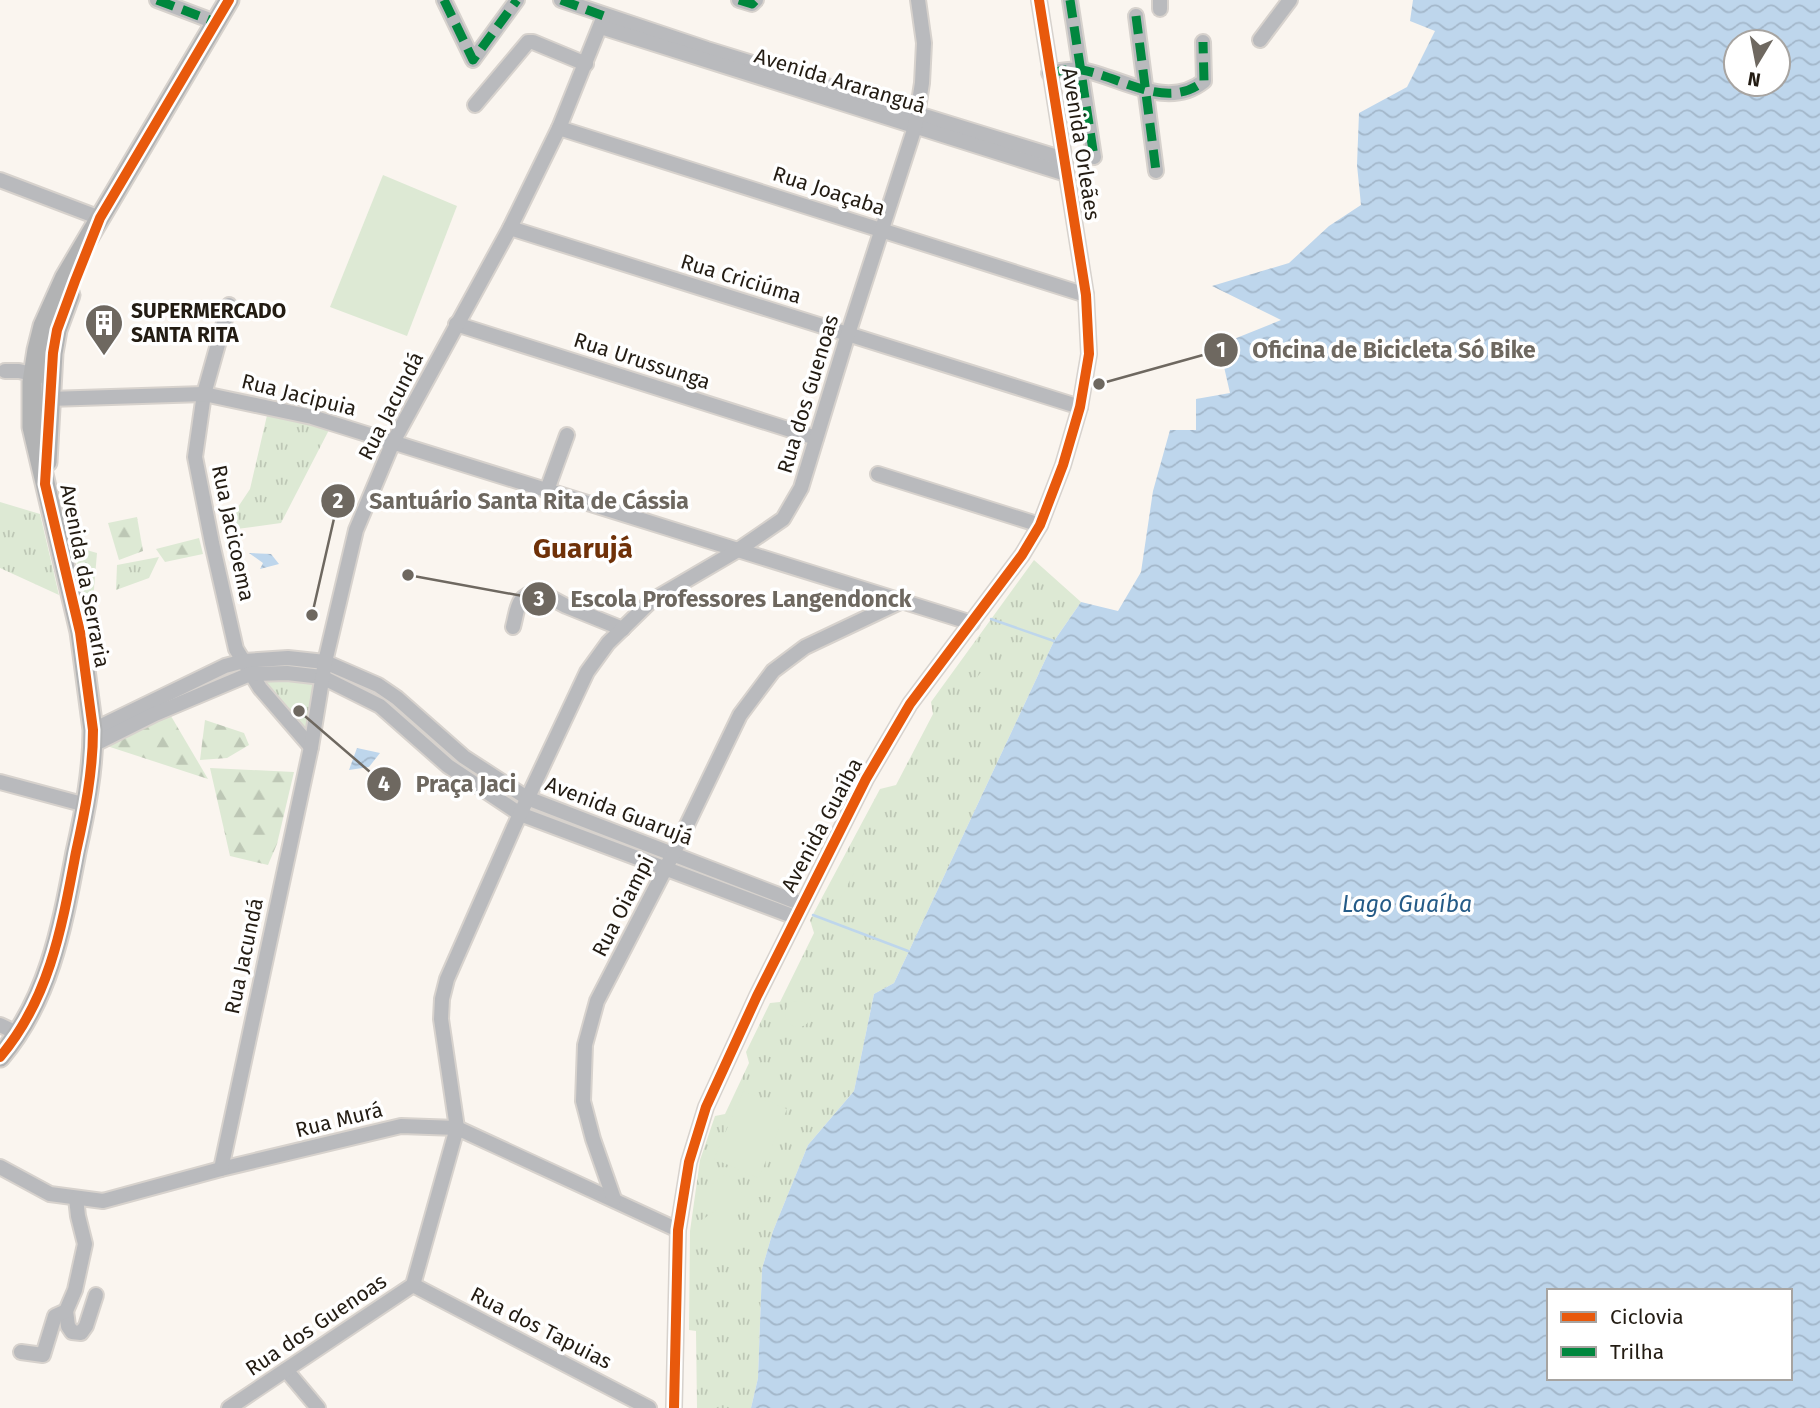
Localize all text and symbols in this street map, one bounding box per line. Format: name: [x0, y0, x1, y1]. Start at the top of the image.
north arrow: [1722, 28, 1792, 98]
street label: Avenida Araranguá: [751, 43, 929, 119]
street label: Avenida Orleães: [1056, 66, 1106, 222]
text: N: [1746, 67, 1762, 92]
street label: Rua Joaçaba: [769, 161, 889, 221]
street label: Rua Criciúma: [677, 248, 805, 310]
place label: SUPERMERCADO SANTA RITA: [131, 298, 286, 348]
building icon: SUPERMERCADO SANTA RITA: [83, 302, 125, 357]
street label: Rua dos Guenoas: [772, 311, 845, 476]
street label: Rua Urussunga: [570, 327, 714, 395]
callout: Oficina de Bicicleta Só Bike: [1203, 328, 1550, 372]
text: Oficina de Bicicleta Só Bike: [1252, 336, 1536, 364]
text: 1: [1216, 337, 1226, 363]
street label: Rua Jacundá: [353, 347, 429, 465]
street label: Rua Jacipuia: [239, 368, 359, 422]
street label: Rua Jacicoema: [206, 463, 260, 603]
callout: Santuário Santa Rita de Cássia: [320, 479, 703, 523]
street label: Avenida da Serraria: [54, 482, 116, 670]
text: Santuário Santa Rita de Cássia: [369, 487, 689, 515]
text: 2: [333, 488, 344, 514]
district label: Guarujá: [533, 532, 633, 565]
callout: Escola Professores Langendonck: [522, 577, 925, 621]
text: Escola Professores Langendonck: [571, 585, 912, 613]
text: 3: [533, 586, 545, 612]
street label: Avenida Guaíba: [776, 753, 868, 897]
callout: Praça Jaci: [367, 762, 530, 806]
text: Praça Jaci: [416, 770, 516, 799]
text: 4: [378, 771, 390, 797]
street label: Avenida Guarujá: [542, 771, 696, 851]
street label: Rua Oiampi: [586, 851, 660, 961]
water label: Lago Guaíba: [1342, 890, 1472, 918]
street label: Rua Jacundá: [219, 896, 269, 1016]
street label: Rua Murá: [293, 1097, 385, 1143]
street label: Rua dos Guenoas: [241, 1268, 392, 1382]
street label: Rua dos Tapuias: [466, 1281, 616, 1375]
legend: [1547, 1289, 1792, 1380]
text: Ciclovia: [1610, 1304, 1684, 1330]
text: Trilha: [1610, 1339, 1664, 1365]

